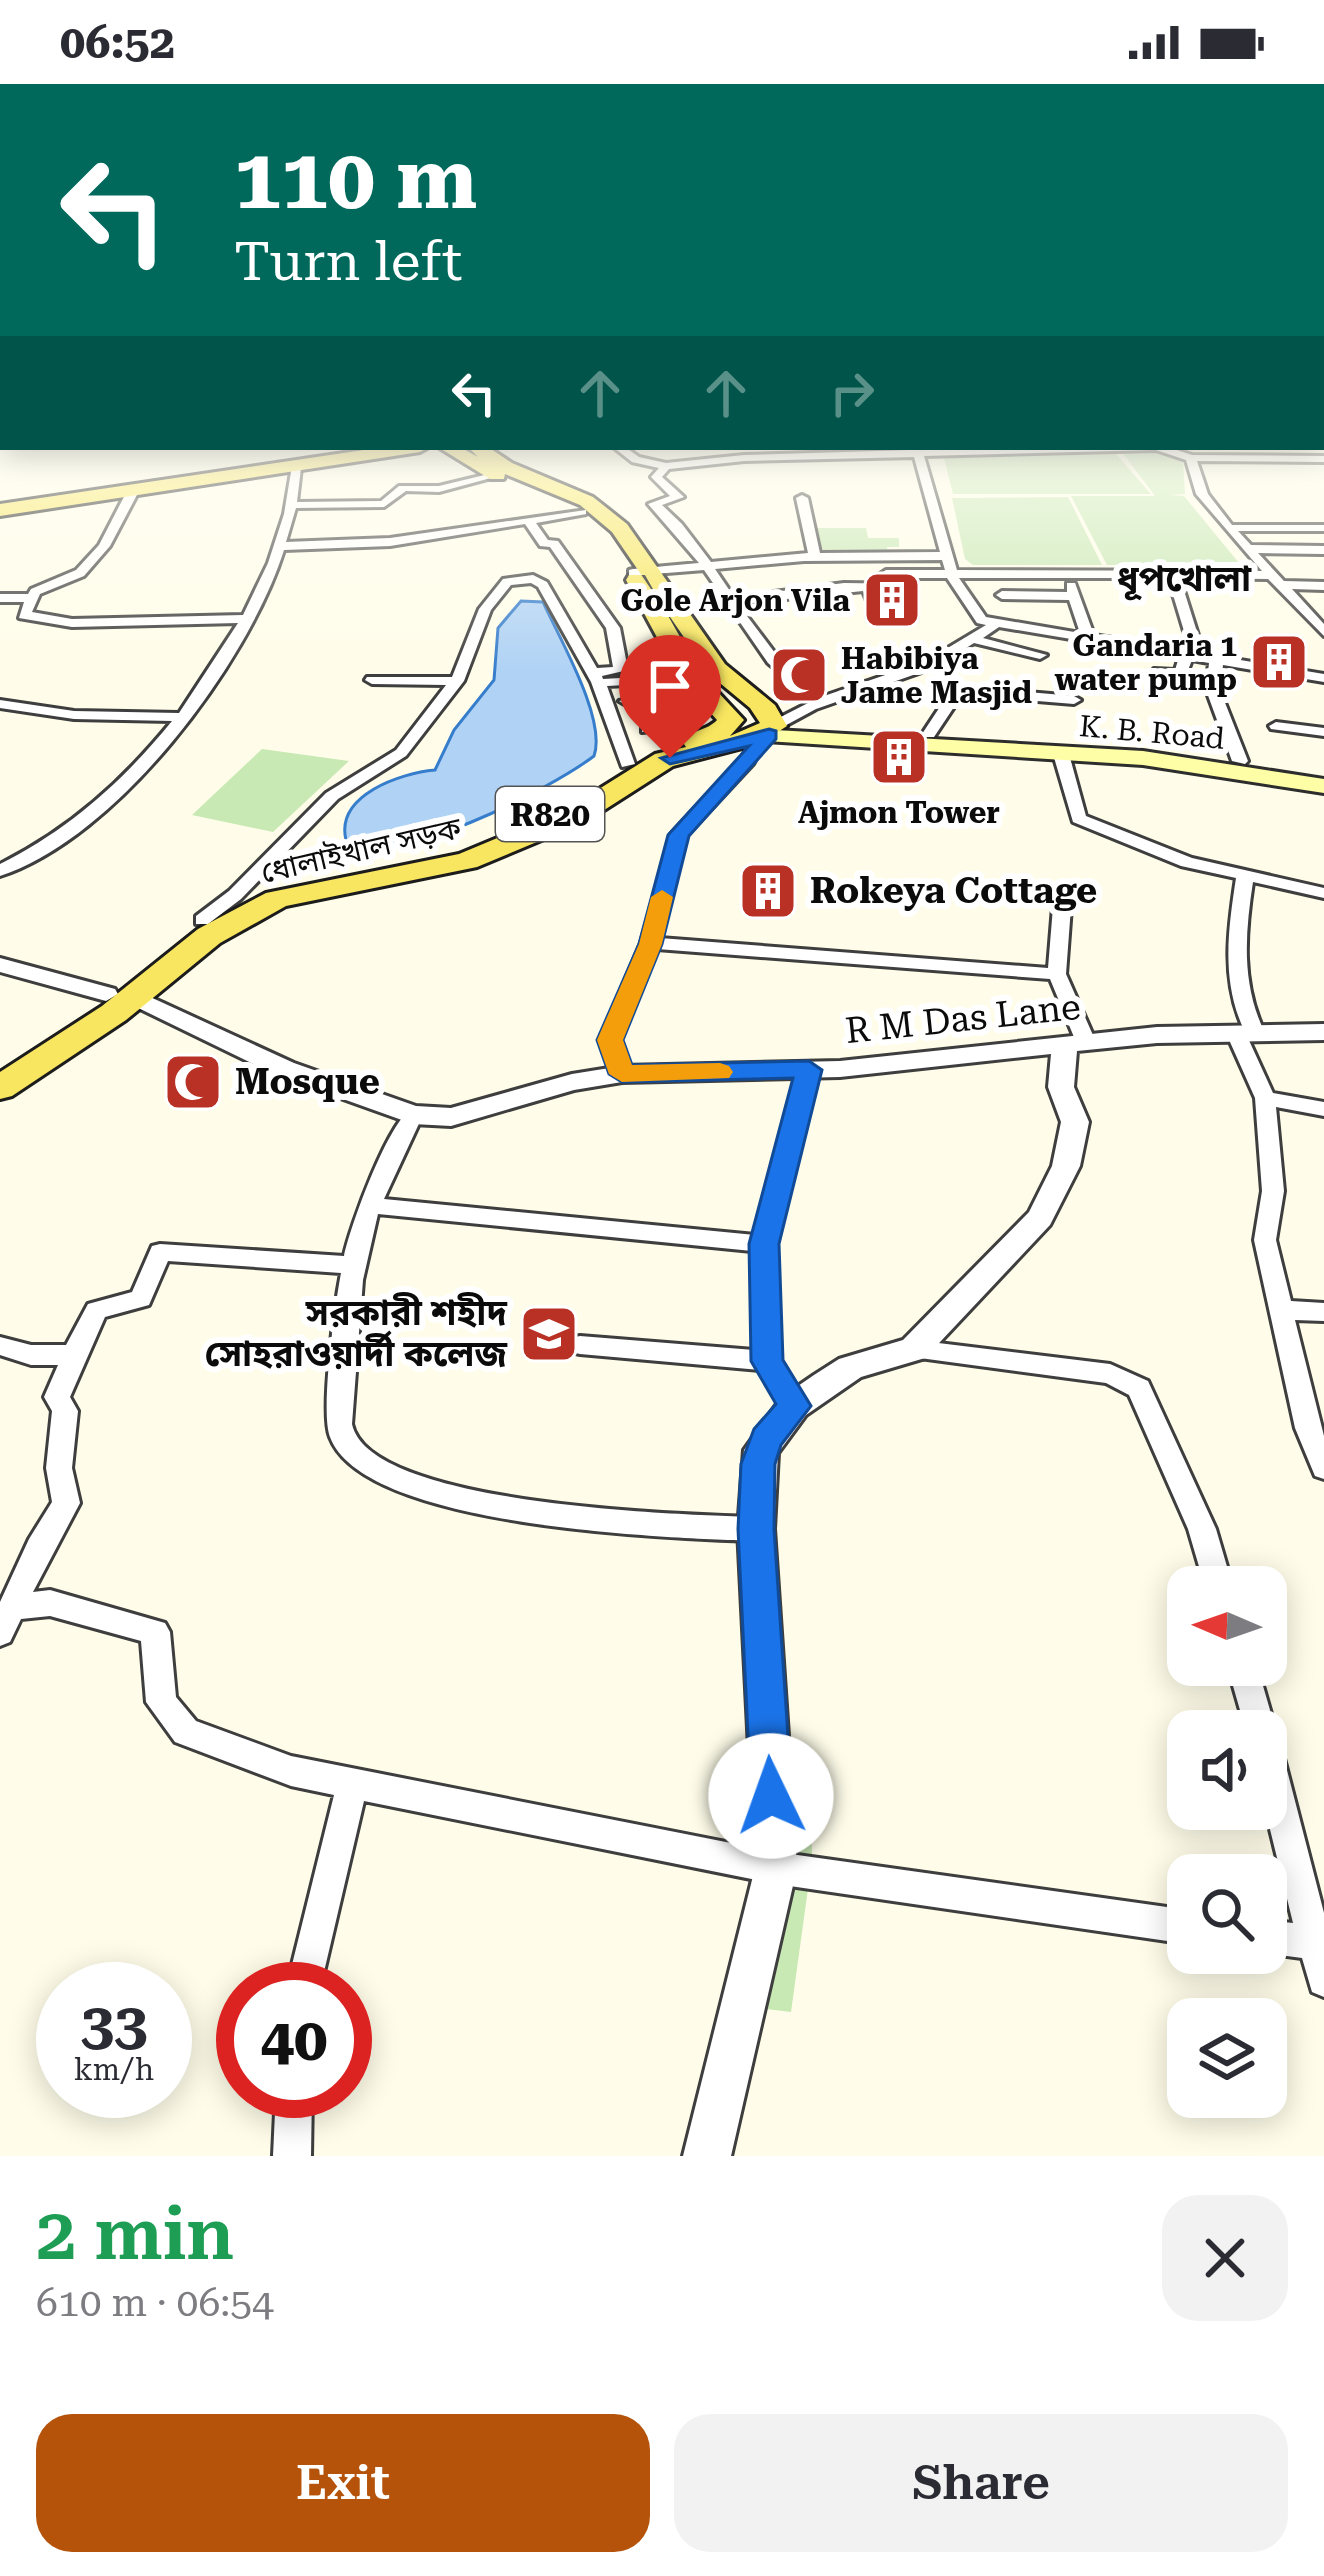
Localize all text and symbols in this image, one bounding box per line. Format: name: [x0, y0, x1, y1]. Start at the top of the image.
text: 06:52: [60, 16, 175, 69]
text: 110 m: [234, 130, 477, 228]
icon: left: [36, 132, 192, 288]
text: Turn left: [234, 230, 462, 293]
icon: left: [441, 360, 507, 426]
icon: ahead: [567, 360, 633, 426]
icon: ahead: [693, 360, 759, 426]
icon: right: [819, 360, 885, 426]
district label: ধূপখোলা: [1117, 558, 1252, 601]
building icon: Gole Arjon Vila: [861, 569, 923, 631]
place label: Gole Arjon Vila: [621, 583, 850, 618]
place label: Gandaria 1 water pump: [1055, 628, 1237, 697]
building icon: Gandaria 1 water pump: [1248, 631, 1310, 693]
pin: [619, 635, 721, 758]
place label: Habibiya Jame Masjid: [841, 641, 1032, 710]
mosque icon: Habibiya Jame Masjid: [768, 644, 830, 706]
icon: arrive: [637, 653, 703, 719]
street label: K. B. Road: [1078, 708, 1226, 756]
building icon: Ajmon Tower: [868, 726, 930, 788]
road number: R820: [496, 787, 604, 841]
place label: Ajmon Tower: [798, 795, 1000, 830]
street label: ধোলাইখাল সড়ক: [258, 810, 465, 890]
building icon: Rokeya Cottage: [737, 860, 799, 922]
place label: Rokeya Cottage: [810, 870, 1097, 912]
street label: R M Das Lane: [843, 986, 1083, 1052]
mosque icon: Mosque: [162, 1051, 224, 1113]
place label: Mosque: [235, 1061, 380, 1103]
place label: সরকারী শহীদ সোহরাওয়ার্দী কলেজ: [204, 1292, 508, 1375]
school or university icon: সরকারী শহীদ সোহরাওয়ার্দী কলেজ: [518, 1303, 580, 1365]
north arrow: [1167, 1566, 1287, 1686]
map controls: [1167, 1566, 1287, 2118]
button: sound: [1167, 1710, 1287, 1830]
position arrow: [708, 1733, 834, 1859]
button: search: [1167, 1854, 1287, 1974]
speed limit sign: 40: [216, 1962, 372, 2118]
text: 33: [80, 1989, 148, 2060]
button: layers: [1167, 1998, 1287, 2118]
text: km/h: [74, 2052, 154, 2087]
text: 2 min: [36, 2192, 234, 2277]
button: close: [1162, 2195, 1288, 2321]
text: 610 m · 06:54: [36, 2280, 274, 2326]
button: Exit: [36, 2414, 650, 2552]
button: Share: [674, 2414, 1288, 2552]

